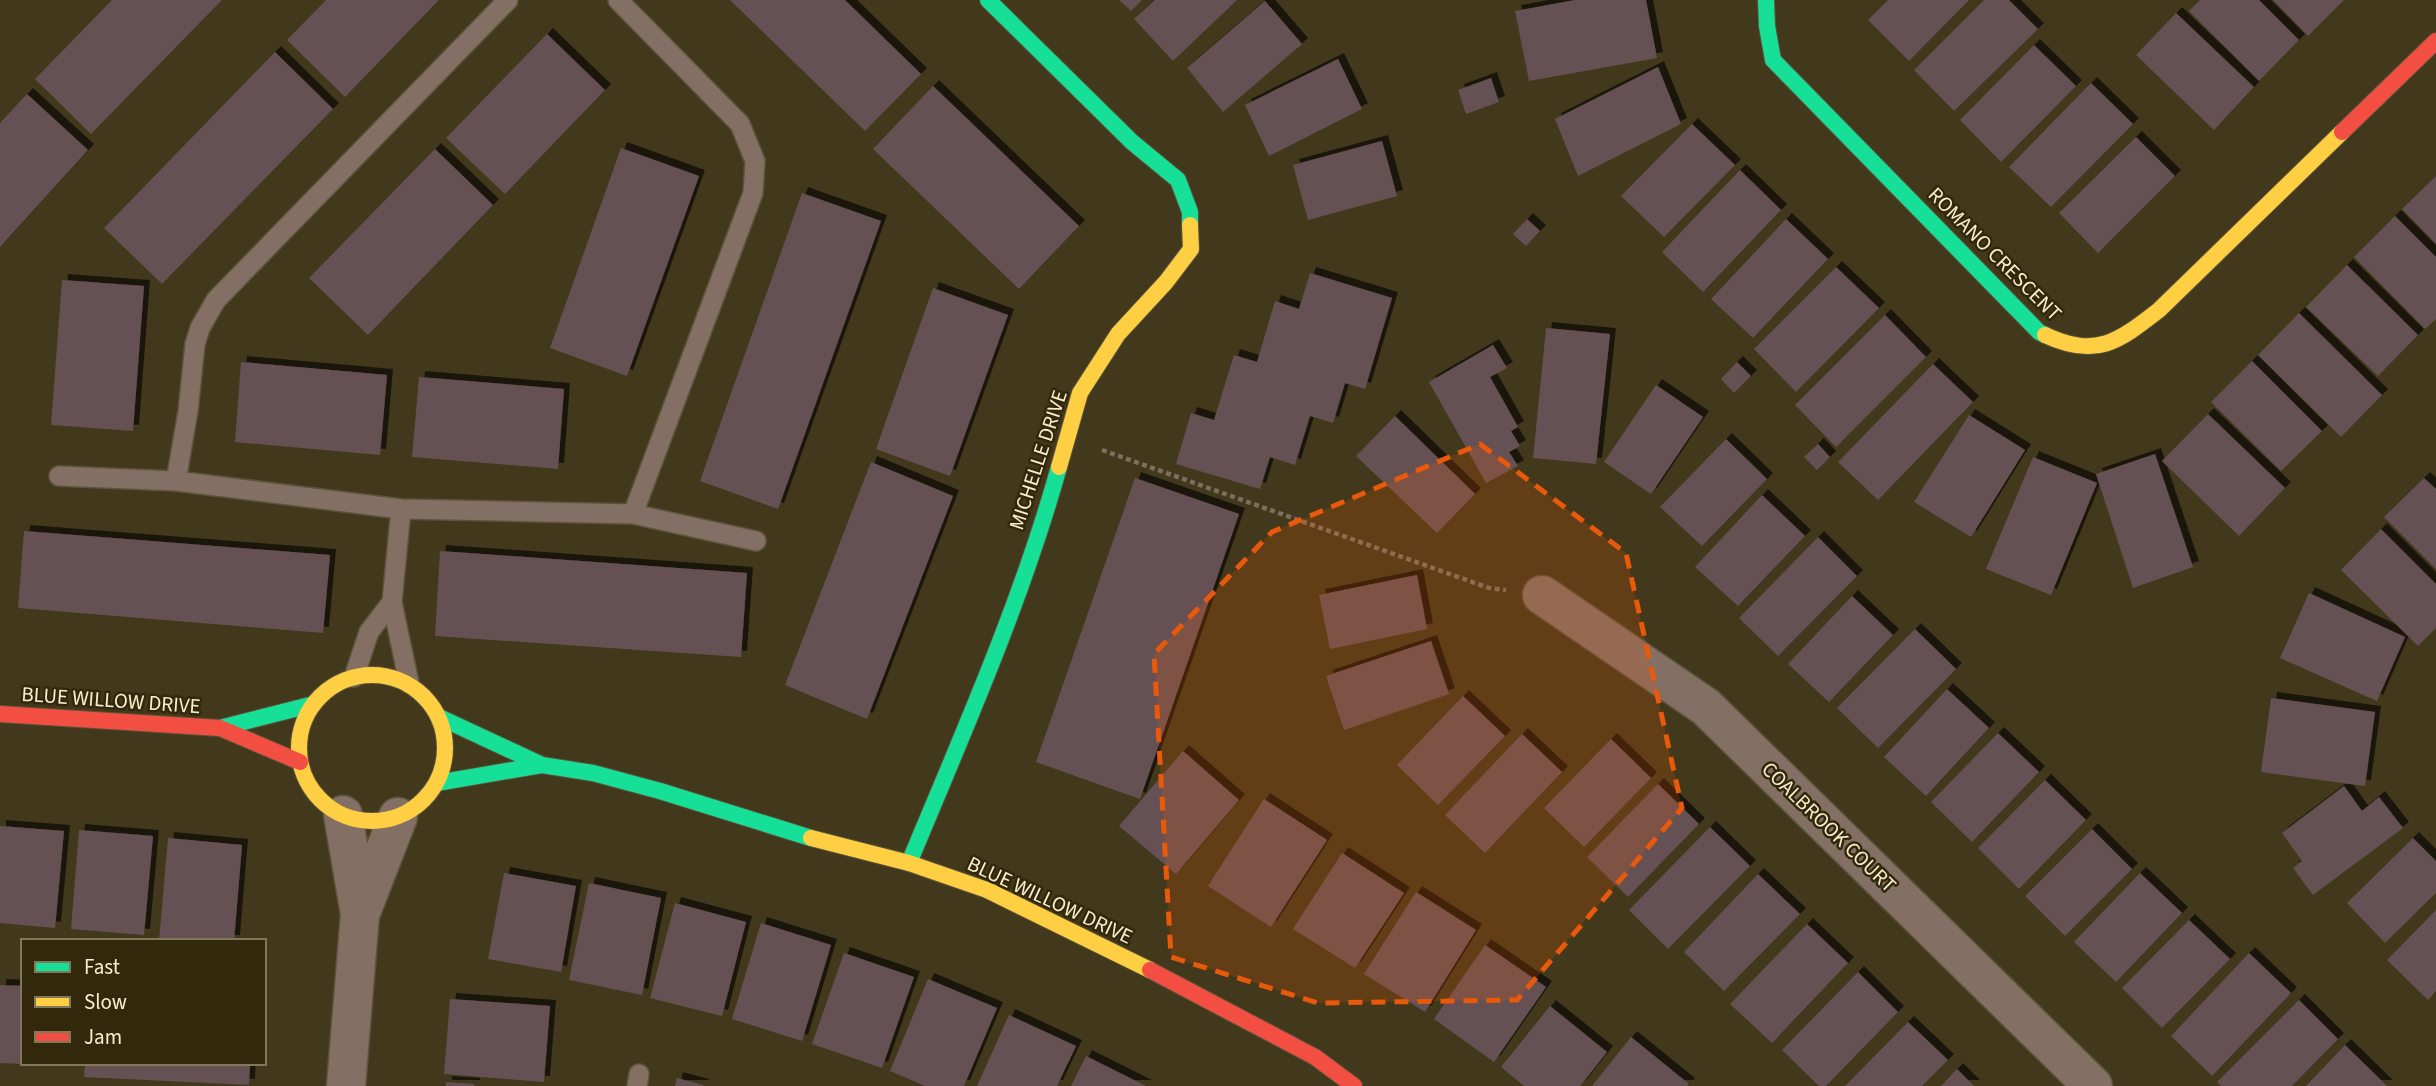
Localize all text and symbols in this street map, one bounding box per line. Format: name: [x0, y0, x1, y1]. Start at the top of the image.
street label: ROMANO CRESCENT: [1921, 180, 2069, 328]
street label: MICHELLE DRIVE: [1001, 386, 1075, 534]
street label: BLUE WILLOW DRIVE: [20, 679, 202, 721]
street label: COALBROOK COURT: [1755, 755, 1903, 899]
street label: BLUE WILLOW DRIVE: [962, 848, 1138, 952]
legend: [21, 939, 266, 1065]
text: Fast: [84, 952, 120, 982]
text: Slow: [84, 987, 127, 1017]
text: Jam: [84, 1022, 122, 1052]

